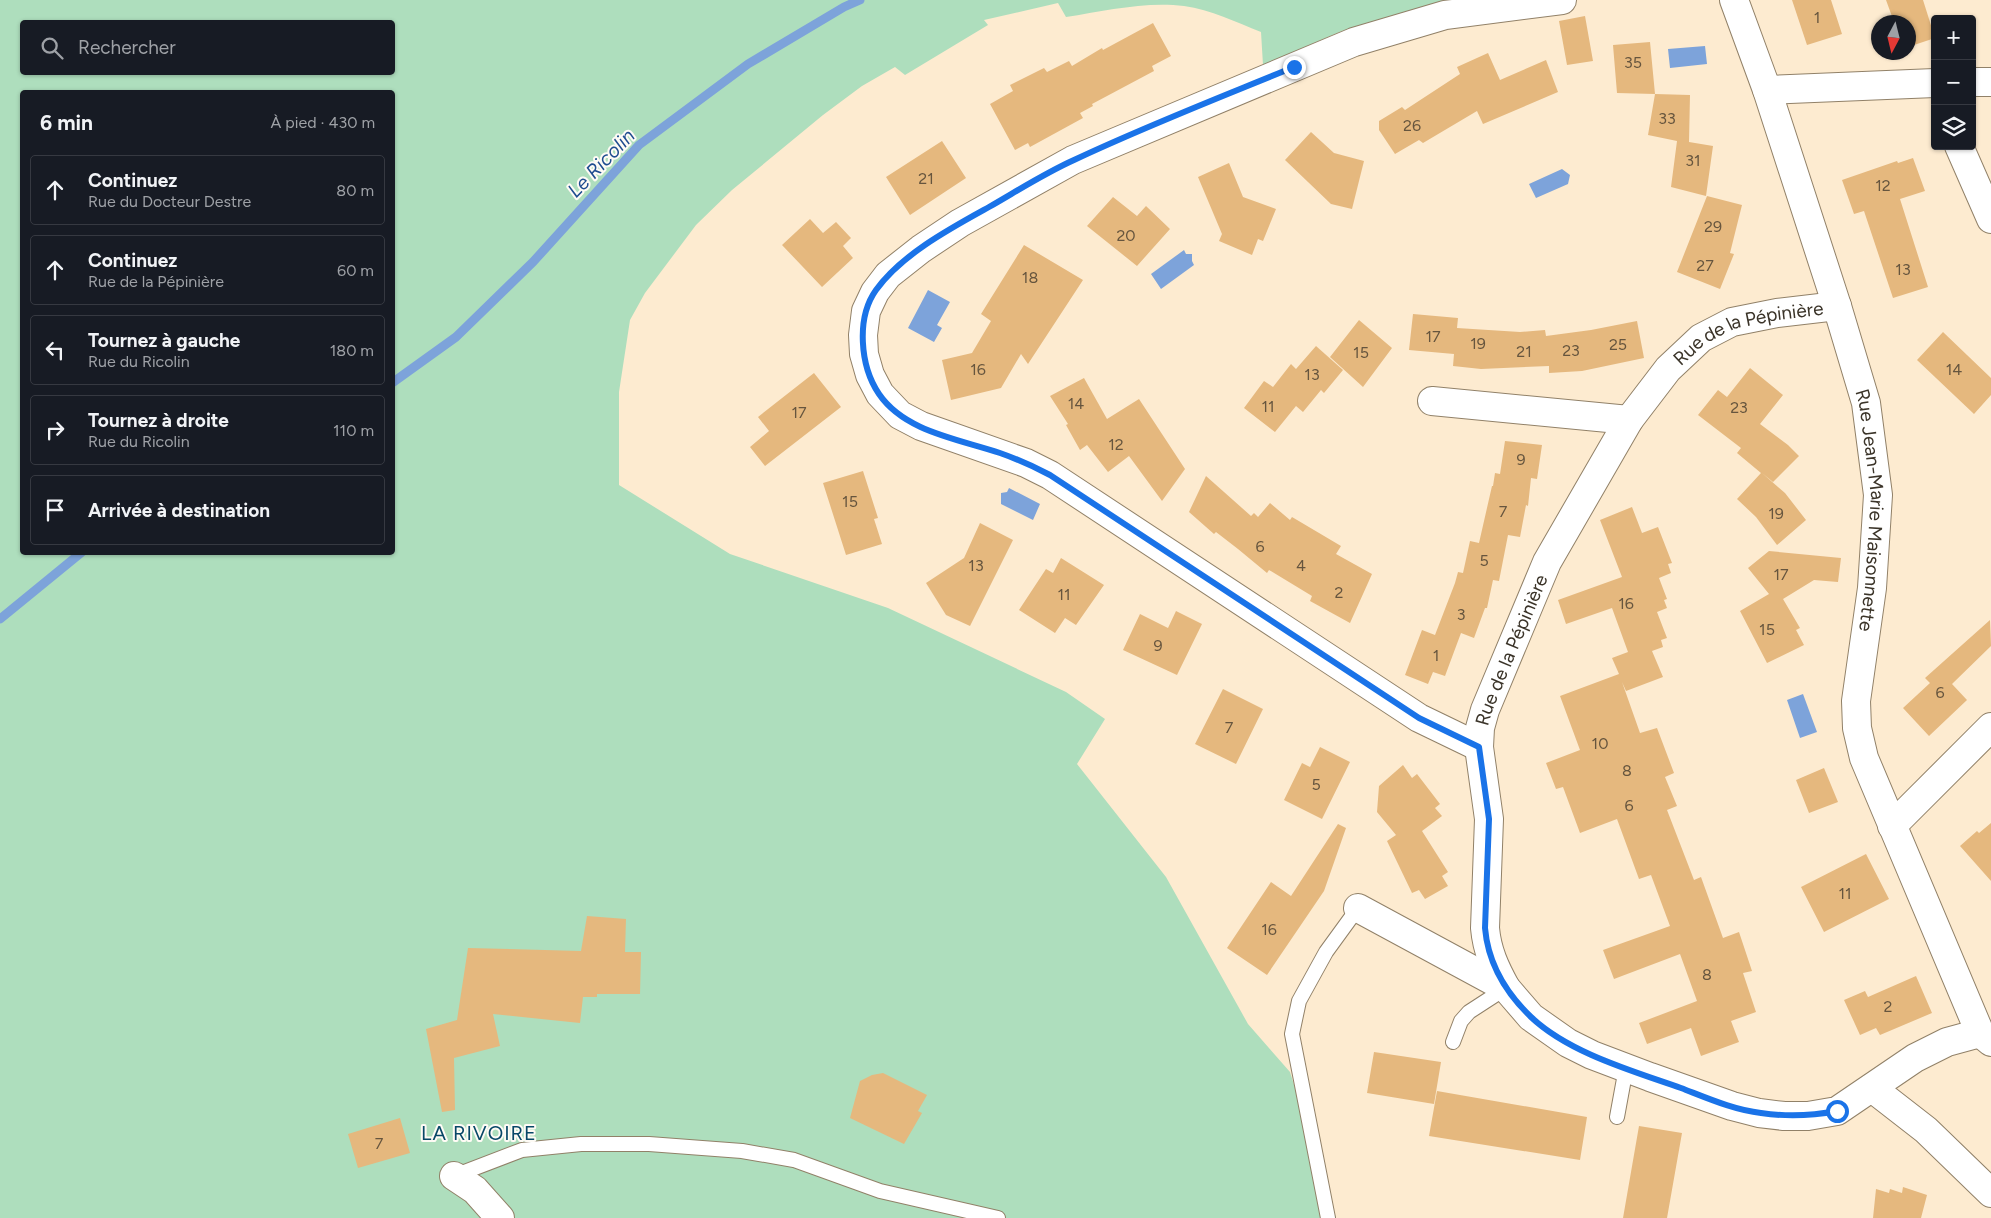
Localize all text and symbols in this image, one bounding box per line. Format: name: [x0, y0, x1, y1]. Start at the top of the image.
house number: 1: [1814, 8, 1820, 27]
north arrow: [1871, 15, 1916, 60]
map controls: [1931, 15, 1976, 150]
button: +: [1931, 15, 1976, 60]
search box: [20, 20, 395, 75]
icon: search: [38, 34, 66, 62]
text: Rechercher: [78, 36, 176, 59]
house number: 35: [1624, 53, 1642, 72]
route end: [1283, 56, 1306, 79]
button: −: [1931, 60, 1976, 105]
button: layers: [1931, 105, 1976, 150]
house number: 33: [1658, 109, 1676, 128]
text: 6 min: [40, 110, 93, 135]
text: À pied · 430 m: [271, 113, 375, 132]
house number: 26: [1403, 116, 1421, 135]
water label: Le Ricolin: [562, 124, 640, 202]
house number: 31: [1685, 151, 1701, 170]
text: Continuez: [88, 169, 177, 192]
house number: 21: [918, 169, 934, 188]
icon: ahead: [41, 176, 69, 204]
house number: 12: [1875, 176, 1891, 195]
text: 80 m: [336, 181, 374, 200]
text: Rue du Docteur Destre: [88, 192, 251, 211]
house number: 29: [1704, 217, 1722, 236]
house number: 20: [1116, 226, 1136, 245]
text: Continuez: [88, 249, 177, 272]
icon: ahead: [41, 256, 69, 284]
house number: 27: [1696, 256, 1714, 275]
house number: 13: [1895, 260, 1911, 279]
text: 60 m: [337, 261, 374, 280]
house number: 18: [1022, 268, 1038, 287]
text: Rue de la Pépinière: [88, 272, 224, 291]
street label: Rue de la Pépinière: [1669, 297, 1825, 370]
house number: 17: [1425, 327, 1441, 346]
text: Tournez à gauche: [88, 329, 240, 352]
house number: 19: [1470, 334, 1486, 353]
house number: 25: [1609, 335, 1627, 354]
icon: left: [41, 336, 69, 364]
text: 180 m: [330, 341, 374, 360]
house number: 23: [1562, 341, 1580, 360]
house number: 21: [1516, 342, 1532, 361]
house number: 15: [1353, 343, 1369, 362]
text: Rue du Ricolin: [88, 352, 190, 371]
house number: 16: [970, 360, 986, 379]
house number: 14: [1946, 360, 1962, 379]
house number: 13: [1304, 365, 1320, 384]
street label: Rue Jean-Marie Maisonnette: [1850, 386, 1890, 633]
house number: 14: [1068, 394, 1084, 413]
house number: 11: [1261, 397, 1275, 416]
house number: 23: [1730, 398, 1748, 417]
house number: 17: [791, 403, 807, 422]
text: Tournez à droite: [88, 409, 229, 432]
icon: right: [41, 416, 69, 444]
text: 110 m: [333, 421, 374, 440]
text: Rue du Ricolin: [88, 432, 190, 451]
house number: 12: [1108, 435, 1124, 454]
house number: 9: [1516, 450, 1526, 469]
house number: 15: [842, 492, 858, 511]
icon: arrive: [41, 496, 69, 524]
text: Arrivée à destination: [88, 499, 270, 522]
house number: 7: [1499, 502, 1508, 521]
house number: 19: [1768, 504, 1784, 523]
house number: 6: [1255, 537, 1265, 556]
house number: 5: [1479, 551, 1489, 570]
house number: 13: [968, 556, 984, 575]
house number: 4: [1296, 556, 1306, 575]
house number: 17: [1773, 565, 1789, 584]
street label: Rue de la Pépinière: [1470, 571, 1553, 728]
house number: 2: [1335, 583, 1343, 602]
house number: 11: [1057, 585, 1071, 604]
house number: 16: [1618, 594, 1634, 613]
house number: 3: [1457, 605, 1465, 624]
house number: 15: [1759, 620, 1775, 639]
house number: 9: [1153, 636, 1163, 655]
house number: 1: [1433, 646, 1439, 665]
house number: 6: [1935, 683, 1945, 702]
house number: 7: [1225, 718, 1234, 737]
house number: 10: [1592, 734, 1608, 753]
house number: 8: [1622, 761, 1632, 780]
house number: 5: [1311, 775, 1321, 794]
house number: 6: [1624, 796, 1634, 815]
house number: 11: [1838, 884, 1852, 903]
house number: 16: [1261, 920, 1277, 939]
house number: 8: [1702, 965, 1712, 984]
house number: 2: [1884, 997, 1892, 1016]
route start: [1826, 1100, 1849, 1123]
district label: LA RIVOIRE: [421, 1121, 537, 1145]
house number: 7: [375, 1134, 384, 1153]

